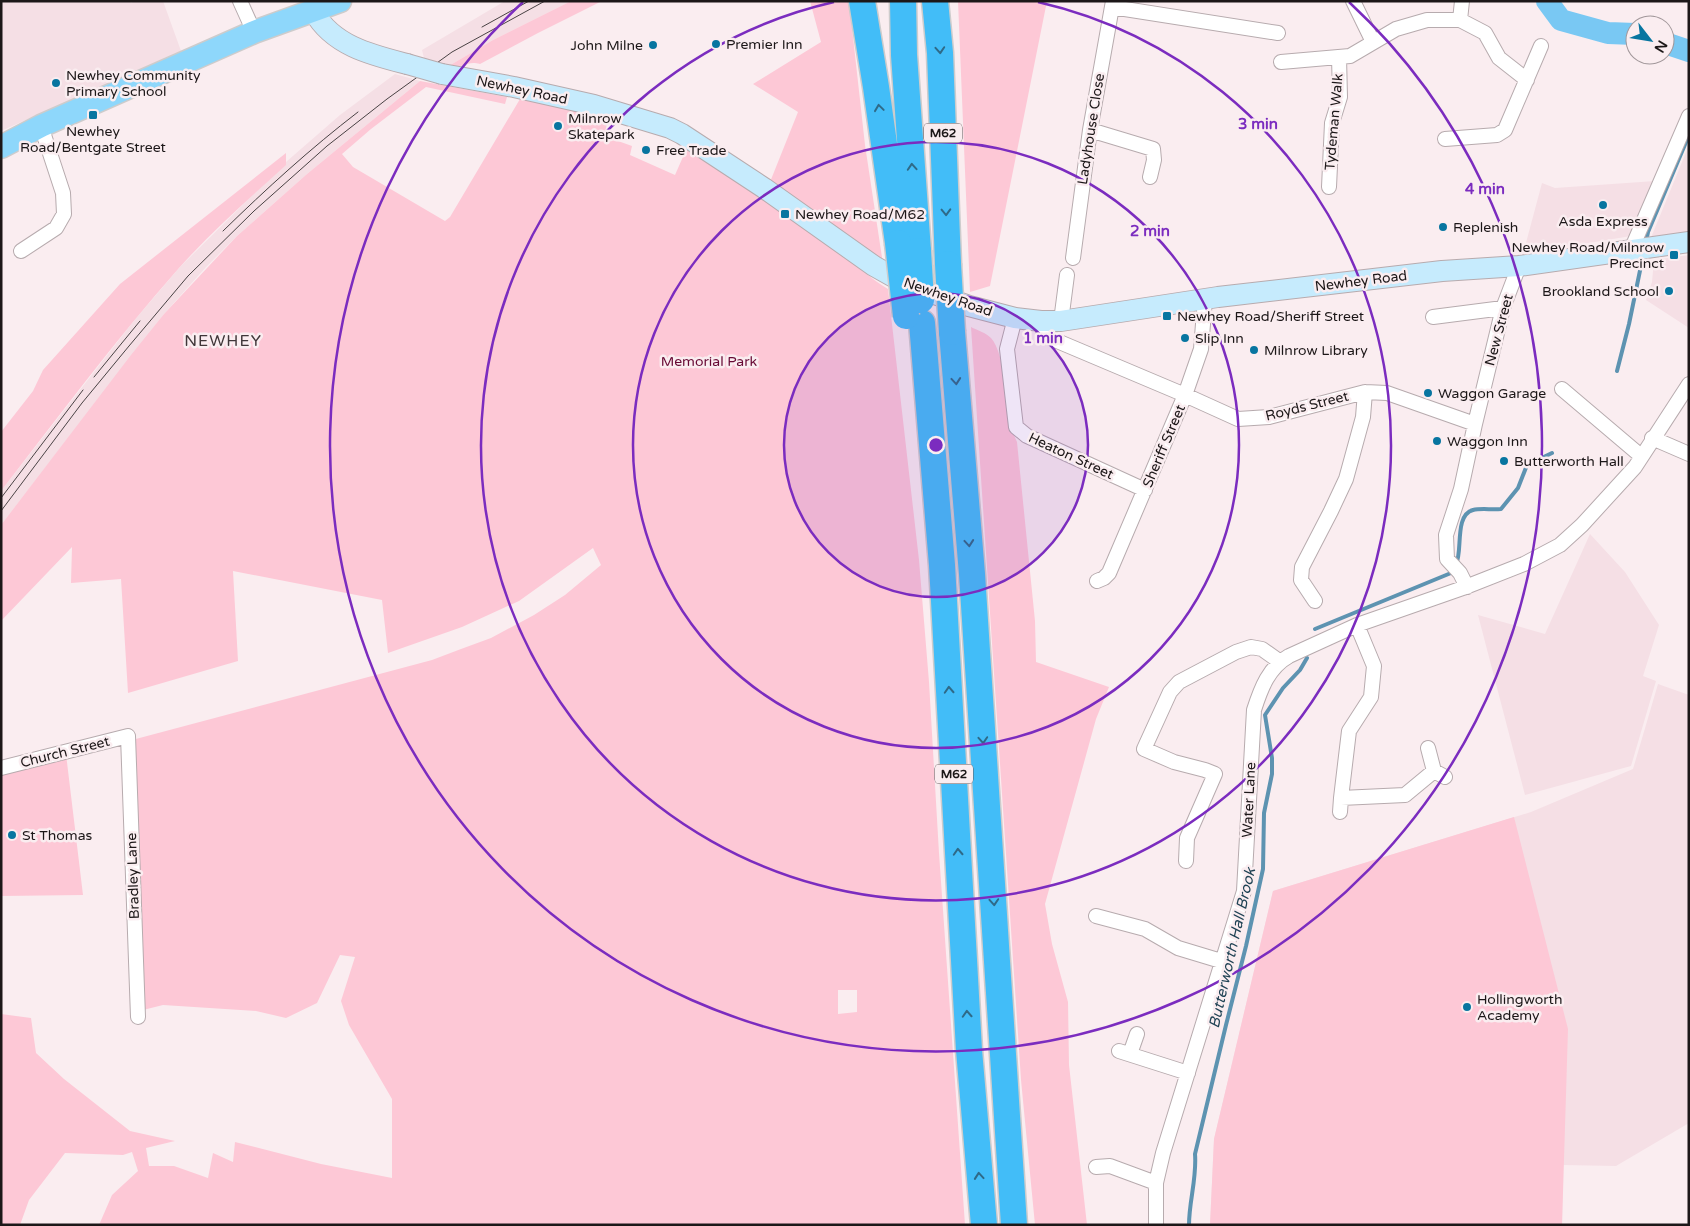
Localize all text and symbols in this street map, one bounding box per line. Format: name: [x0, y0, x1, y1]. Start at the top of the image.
north arrow: [1625, 15, 1675, 65]
place label: Premier Inn: [726, 36, 803, 53]
place label: John Milne: [570, 37, 643, 54]
text: N: [1651, 37, 1671, 56]
marker: Premier Inn: [710, 38, 722, 50]
marker: John Milne: [647, 39, 659, 51]
one-way arrow: [934, 46, 945, 54]
place label: Newhey Community Primary School: [66, 67, 201, 100]
street label: Newhey Road: [475, 72, 569, 108]
street label: Ladyhouse Close: [1074, 72, 1108, 186]
street label: Tydeman Walk: [1321, 72, 1347, 171]
marker: Newhey Community Primary School: [50, 77, 62, 89]
one-way arrow: [875, 104, 885, 113]
marker: Newhey Road/Bentgate Street: [87, 109, 99, 121]
place label: Milnrow Skatepark: [568, 110, 635, 143]
text: 3 min: [1238, 115, 1278, 133]
marker: Milnrow Skatepark: [552, 120, 564, 132]
place label: Newhey Road/Bentgate Street: [20, 123, 167, 156]
road number: M62: [924, 124, 962, 142]
place label: Free Trade: [656, 142, 727, 159]
marker: Free Trade: [640, 144, 652, 156]
one-way arrow: [907, 163, 918, 171]
text: 4 min: [1465, 180, 1505, 198]
marker: Asda Express: [1597, 199, 1609, 211]
place label: Newhey Road/M62: [795, 206, 925, 223]
marker: Newhey Road/M62: [779, 208, 791, 220]
one-way arrow: [941, 208, 952, 216]
place label: Asda Express: [1558, 213, 1648, 230]
place label: Replenish: [1453, 219, 1518, 236]
marker: Replenish: [1437, 221, 1449, 233]
text: 2 min: [1130, 222, 1170, 240]
place label: Newhey Road/Milnrow Precinct: [1512, 239, 1665, 272]
marker: Newhey Road/Milnrow Precinct: [1668, 249, 1680, 261]
street label: Newhey Road: [1314, 267, 1408, 295]
street label: Newhey Road: [901, 274, 995, 320]
place label: Brookland School: [1542, 283, 1659, 300]
marker: Brookland School: [1663, 285, 1675, 297]
street label: New Street: [1481, 292, 1517, 368]
place label: Newhey Road/Sheriff Street: [1177, 308, 1365, 325]
marker: Newhey Road/Sheriff Street: [1161, 310, 1173, 322]
text: 1 min: [1023, 329, 1063, 347]
place label: Slip Inn: [1195, 330, 1244, 347]
district label: NEWHEY: [184, 331, 262, 351]
marker: Slip Inn: [1179, 332, 1191, 344]
place label: Milnrow Library: [1264, 342, 1368, 359]
marker: Milnrow Library: [1248, 344, 1260, 356]
park label: Memorial Park: [661, 353, 758, 370]
one-way arrow: [951, 377, 962, 385]
place label: Waggon Garage: [1438, 385, 1546, 402]
street label: Royds Street: [1264, 387, 1351, 425]
marker: Waggon Garage: [1422, 387, 1434, 399]
street label: Sheriff Street: [1139, 401, 1189, 490]
street label: Heaton Street: [1026, 429, 1117, 483]
place label: Waggon Inn: [1447, 433, 1528, 450]
marker: Waggon Inn: [1431, 435, 1443, 447]
centre of rings: [927, 436, 945, 454]
place label: Butterworth Hall: [1514, 453, 1624, 470]
marker: Butterworth Hall: [1498, 455, 1510, 467]
one-way arrow: [964, 539, 975, 547]
one-way arrow: [944, 685, 955, 693]
street label: Church Street: [19, 733, 112, 771]
one-way arrow: [977, 736, 988, 744]
street label: Water Lane: [1239, 762, 1259, 838]
road number: M62: [935, 764, 973, 784]
place label: St Thomas: [22, 827, 93, 844]
marker: St Thomas: [6, 829, 18, 841]
street label: Bradley Lane: [123, 832, 143, 920]
one-way arrow: [953, 848, 964, 856]
water label: Butterworth Hall Brook: [1205, 864, 1260, 1030]
one-way arrow: [988, 898, 999, 906]
place label: Hollingworth Academy: [1477, 991, 1562, 1024]
marker: Hollingworth Academy: [1461, 1001, 1473, 1013]
one-way arrow: [962, 1010, 972, 1018]
one-way arrow: [974, 1172, 985, 1180]

